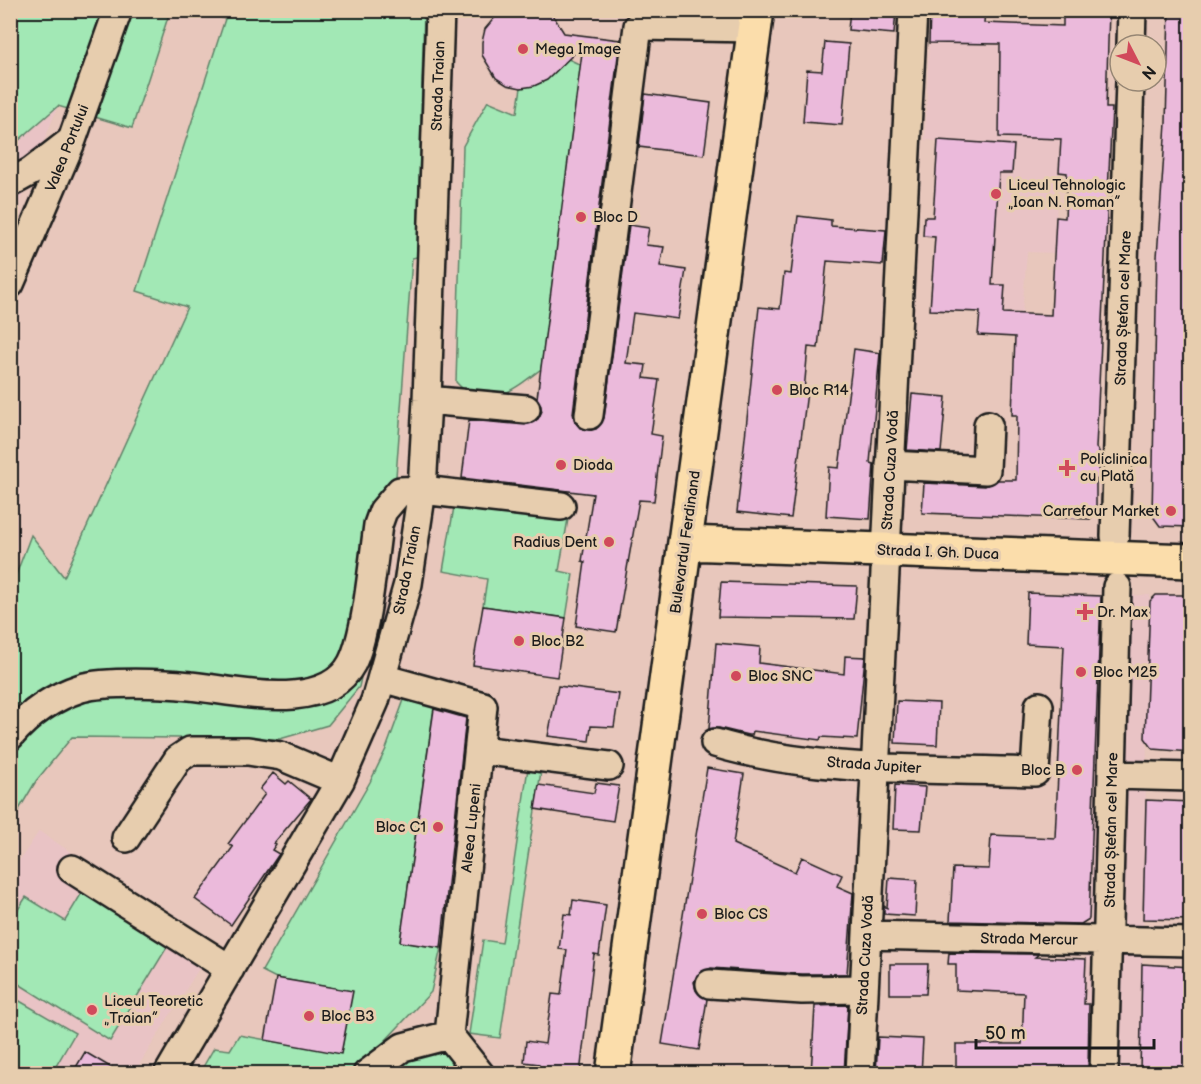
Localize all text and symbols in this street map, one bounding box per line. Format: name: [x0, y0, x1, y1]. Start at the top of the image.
north arrow: [1108, 33, 1168, 93]
place label: Mega Image: [535, 40, 621, 59]
street label: Strada Traian: [427, 41, 450, 131]
marker: Mega Image: [516, 42, 530, 56]
text: N: [1137, 61, 1159, 83]
street label: Valea Portului: [41, 102, 94, 195]
place label: Liceul Tehnologic „Ioan N. Roman”: [1008, 176, 1126, 212]
marker: Liceul Tehnologic „Ioan N. Roman”: [989, 187, 1003, 201]
place label: Bloc D: [593, 208, 638, 227]
marker: Bloc D: [574, 210, 588, 224]
street label: Strada Ștefan cel Mare: [1111, 230, 1136, 386]
place label: Bloc R14: [789, 381, 849, 400]
marker: Bloc R14: [770, 383, 784, 397]
street label: Strada Cuza Vodă: [878, 409, 903, 531]
place label: Policlinica cu Plată: [1080, 450, 1148, 486]
place label: Dioda: [573, 456, 613, 475]
marker: Dioda: [554, 458, 568, 472]
marker: Policlinica cu Plată: [1058, 459, 1076, 477]
street label: Bulevardul Ferdinand: [666, 469, 705, 615]
place label: Carrefour Market: [1043, 502, 1159, 521]
marker: Carrefour Market: [1164, 504, 1178, 518]
street label: Strada Traian: [390, 524, 425, 616]
place label: Radius Dent: [513, 533, 597, 552]
marker: Radius Dent: [602, 535, 616, 549]
street label: Strada I. Gh. Duca: [877, 541, 999, 564]
place label: Dr. Max: [1097, 603, 1148, 622]
marker: Dr. Max: [1078, 605, 1092, 619]
place label: Bloc B2: [531, 632, 584, 651]
marker: Bloc B2: [512, 634, 526, 648]
place label: Bloc M25: [1093, 663, 1157, 682]
marker: Bloc M25: [1074, 665, 1088, 679]
place label: Bloc SNC: [748, 667, 813, 686]
marker: Bloc SNC: [729, 669, 743, 683]
street label: Strada Ștefan cel Mare: [1101, 752, 1122, 908]
street label: Strada Jupiter: [826, 753, 922, 778]
place label: Bloc B: [1021, 761, 1065, 780]
marker: Bloc B: [1070, 763, 1084, 777]
street label: Aleea Lupeni: [457, 783, 486, 873]
place label: Bloc C1: [375, 818, 426, 837]
marker: Bloc C1: [431, 820, 445, 834]
street label: Strada Cuza Vodă: [853, 894, 878, 1016]
place label: Bloc CS: [714, 905, 768, 924]
marker: Bloc CS: [695, 907, 709, 921]
street label: Strada Mercur: [980, 929, 1078, 950]
place label: Liceul Teoretic „Traian”: [104, 992, 203, 1028]
marker: Liceul Teoretic „Traian”: [85, 1003, 99, 1017]
place label: Bloc B3: [321, 1007, 375, 1026]
marker: Bloc B3: [302, 1009, 316, 1023]
scale bar: [976, 1012, 1154, 1050]
text: 50 m: [985, 1023, 1026, 1044]

